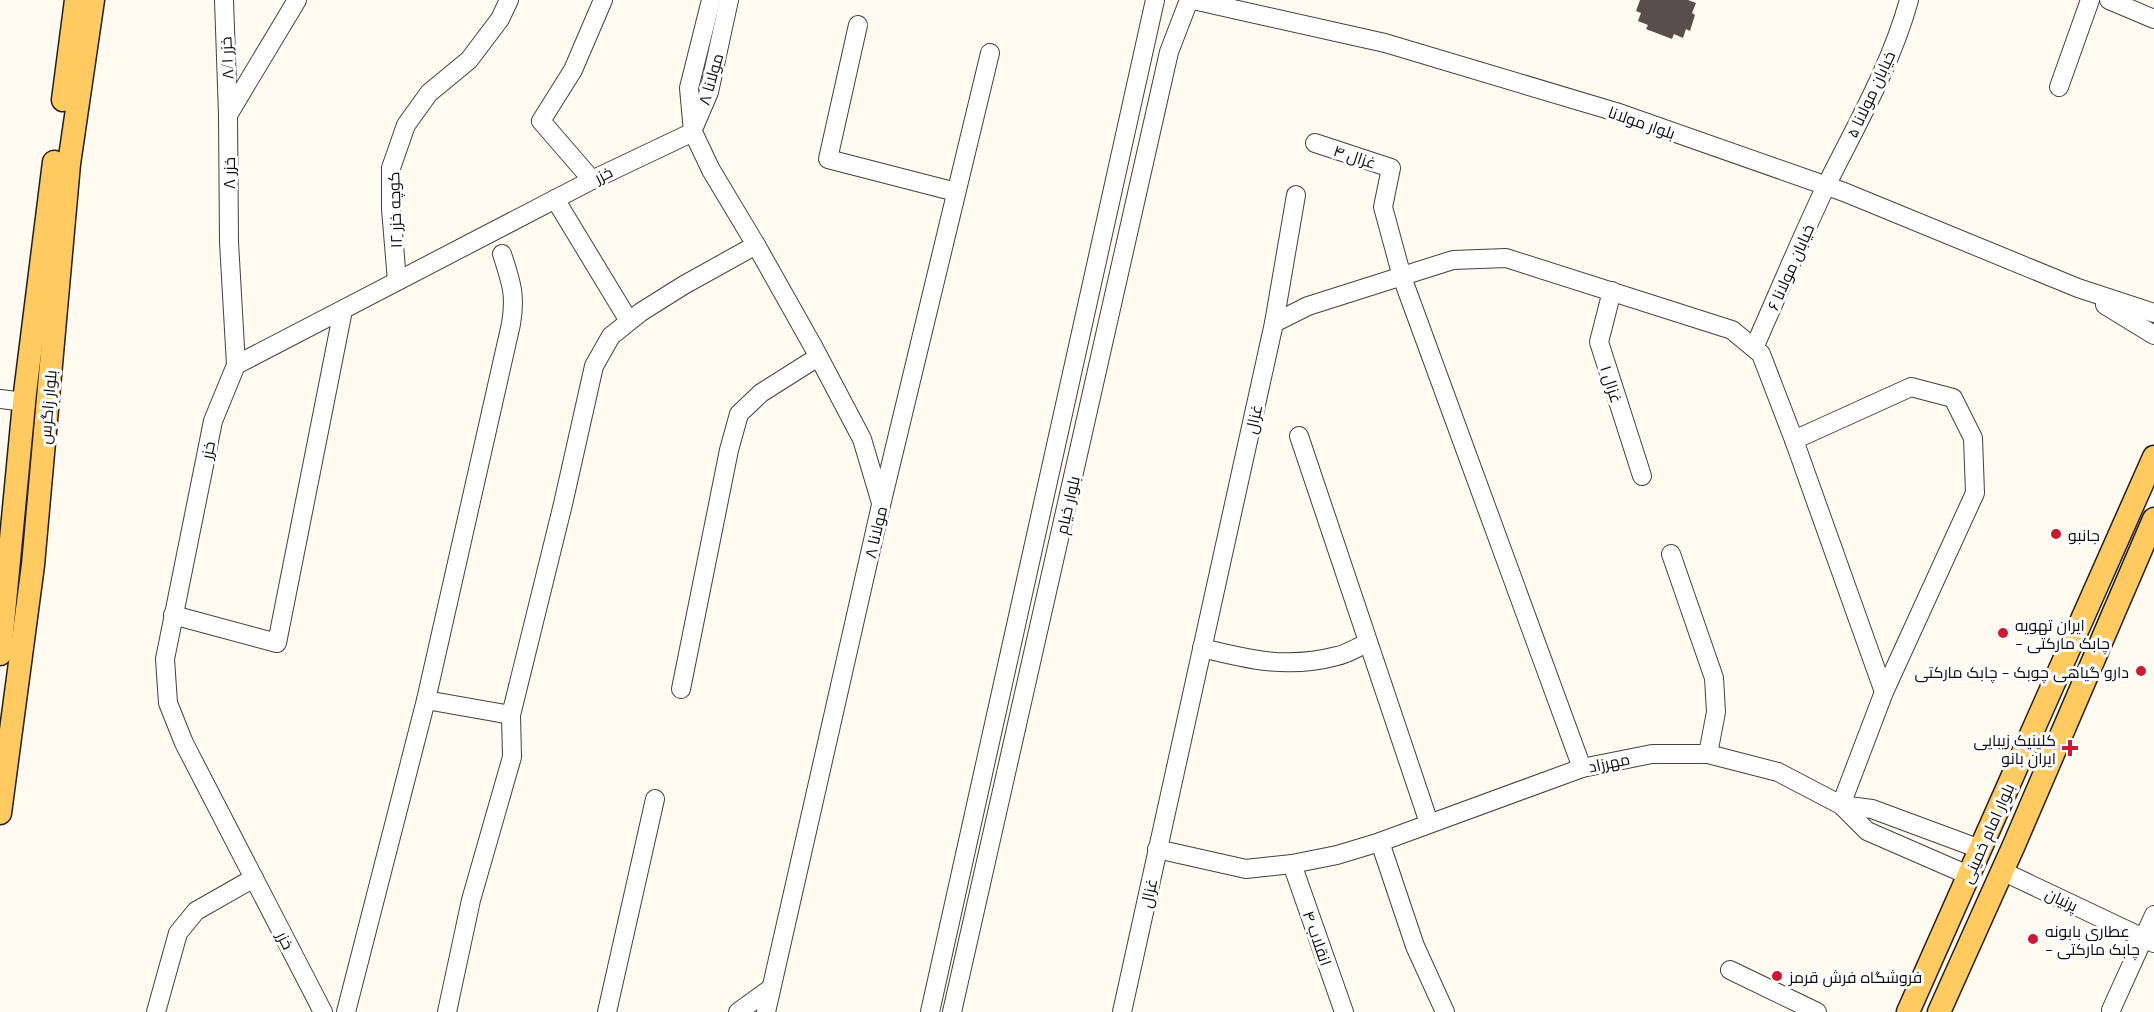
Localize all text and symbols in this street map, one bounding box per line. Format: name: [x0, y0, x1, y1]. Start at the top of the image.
street label: خزر ۸/۱: [214, 36, 238, 80]
street label: خیابان مولانا ۵: [1841, 47, 1900, 141]
street label: مولانا ۸: [693, 51, 727, 107]
street label: بلوار مولانا: [1606, 101, 1678, 143]
street label: غزال ۴: [1331, 139, 1379, 174]
street label: خزر ۸: [218, 157, 239, 189]
street label: خزر: [589, 161, 616, 188]
street label: کوچه خزر ۱۲: [382, 171, 408, 249]
street label: خیابان مولانا ۶: [1762, 221, 1819, 314]
street label: غزال ۱: [1595, 363, 1628, 406]
street label: بلوار زاگرس: [33, 369, 62, 445]
street label: غزال: [1240, 403, 1267, 436]
street label: خزر: [195, 439, 219, 462]
street label: بلوار خیام: [1050, 474, 1086, 537]
street label: مولانا ۸: [859, 504, 891, 560]
place label: جانبو: [2068, 524, 2100, 545]
marker: جانبو: [2049, 527, 2063, 541]
place label: ایران تهویه - چابک مارکتی: [2015, 614, 2110, 655]
marker: ایران تهویه - چابک مارکتی: [1996, 626, 2010, 640]
place label: دارو گیاهی چوبک - چابک مارکتی: [1915, 661, 2129, 684]
marker: دارو گیاهی چوبک - چابک مارکتی: [2134, 664, 2148, 678]
place label: کلینیک زیبایی ایران بانو: [1974, 729, 2056, 769]
marker: کلینیک زیبایی ایران بانو: [2061, 739, 2079, 757]
street label: مهرزاد: [1586, 747, 1632, 778]
street label: بلوار امام خمینی: [1956, 780, 2020, 887]
street label: غزال: [1135, 877, 1162, 910]
street label: پرنیان: [2042, 882, 2082, 918]
street label: انقلاب ۴: [1299, 908, 1337, 968]
place label: عطاری بابونه - چابک مارکتی: [2045, 920, 2140, 961]
street label: خزر: [272, 926, 299, 953]
marker: عطاری بابونه - چابک مارکتی: [2026, 932, 2040, 946]
place label: فروشگاه فرش قرمز: [1788, 966, 1922, 988]
marker: فروشگاه فرش قرمز: [1770, 969, 1784, 983]

